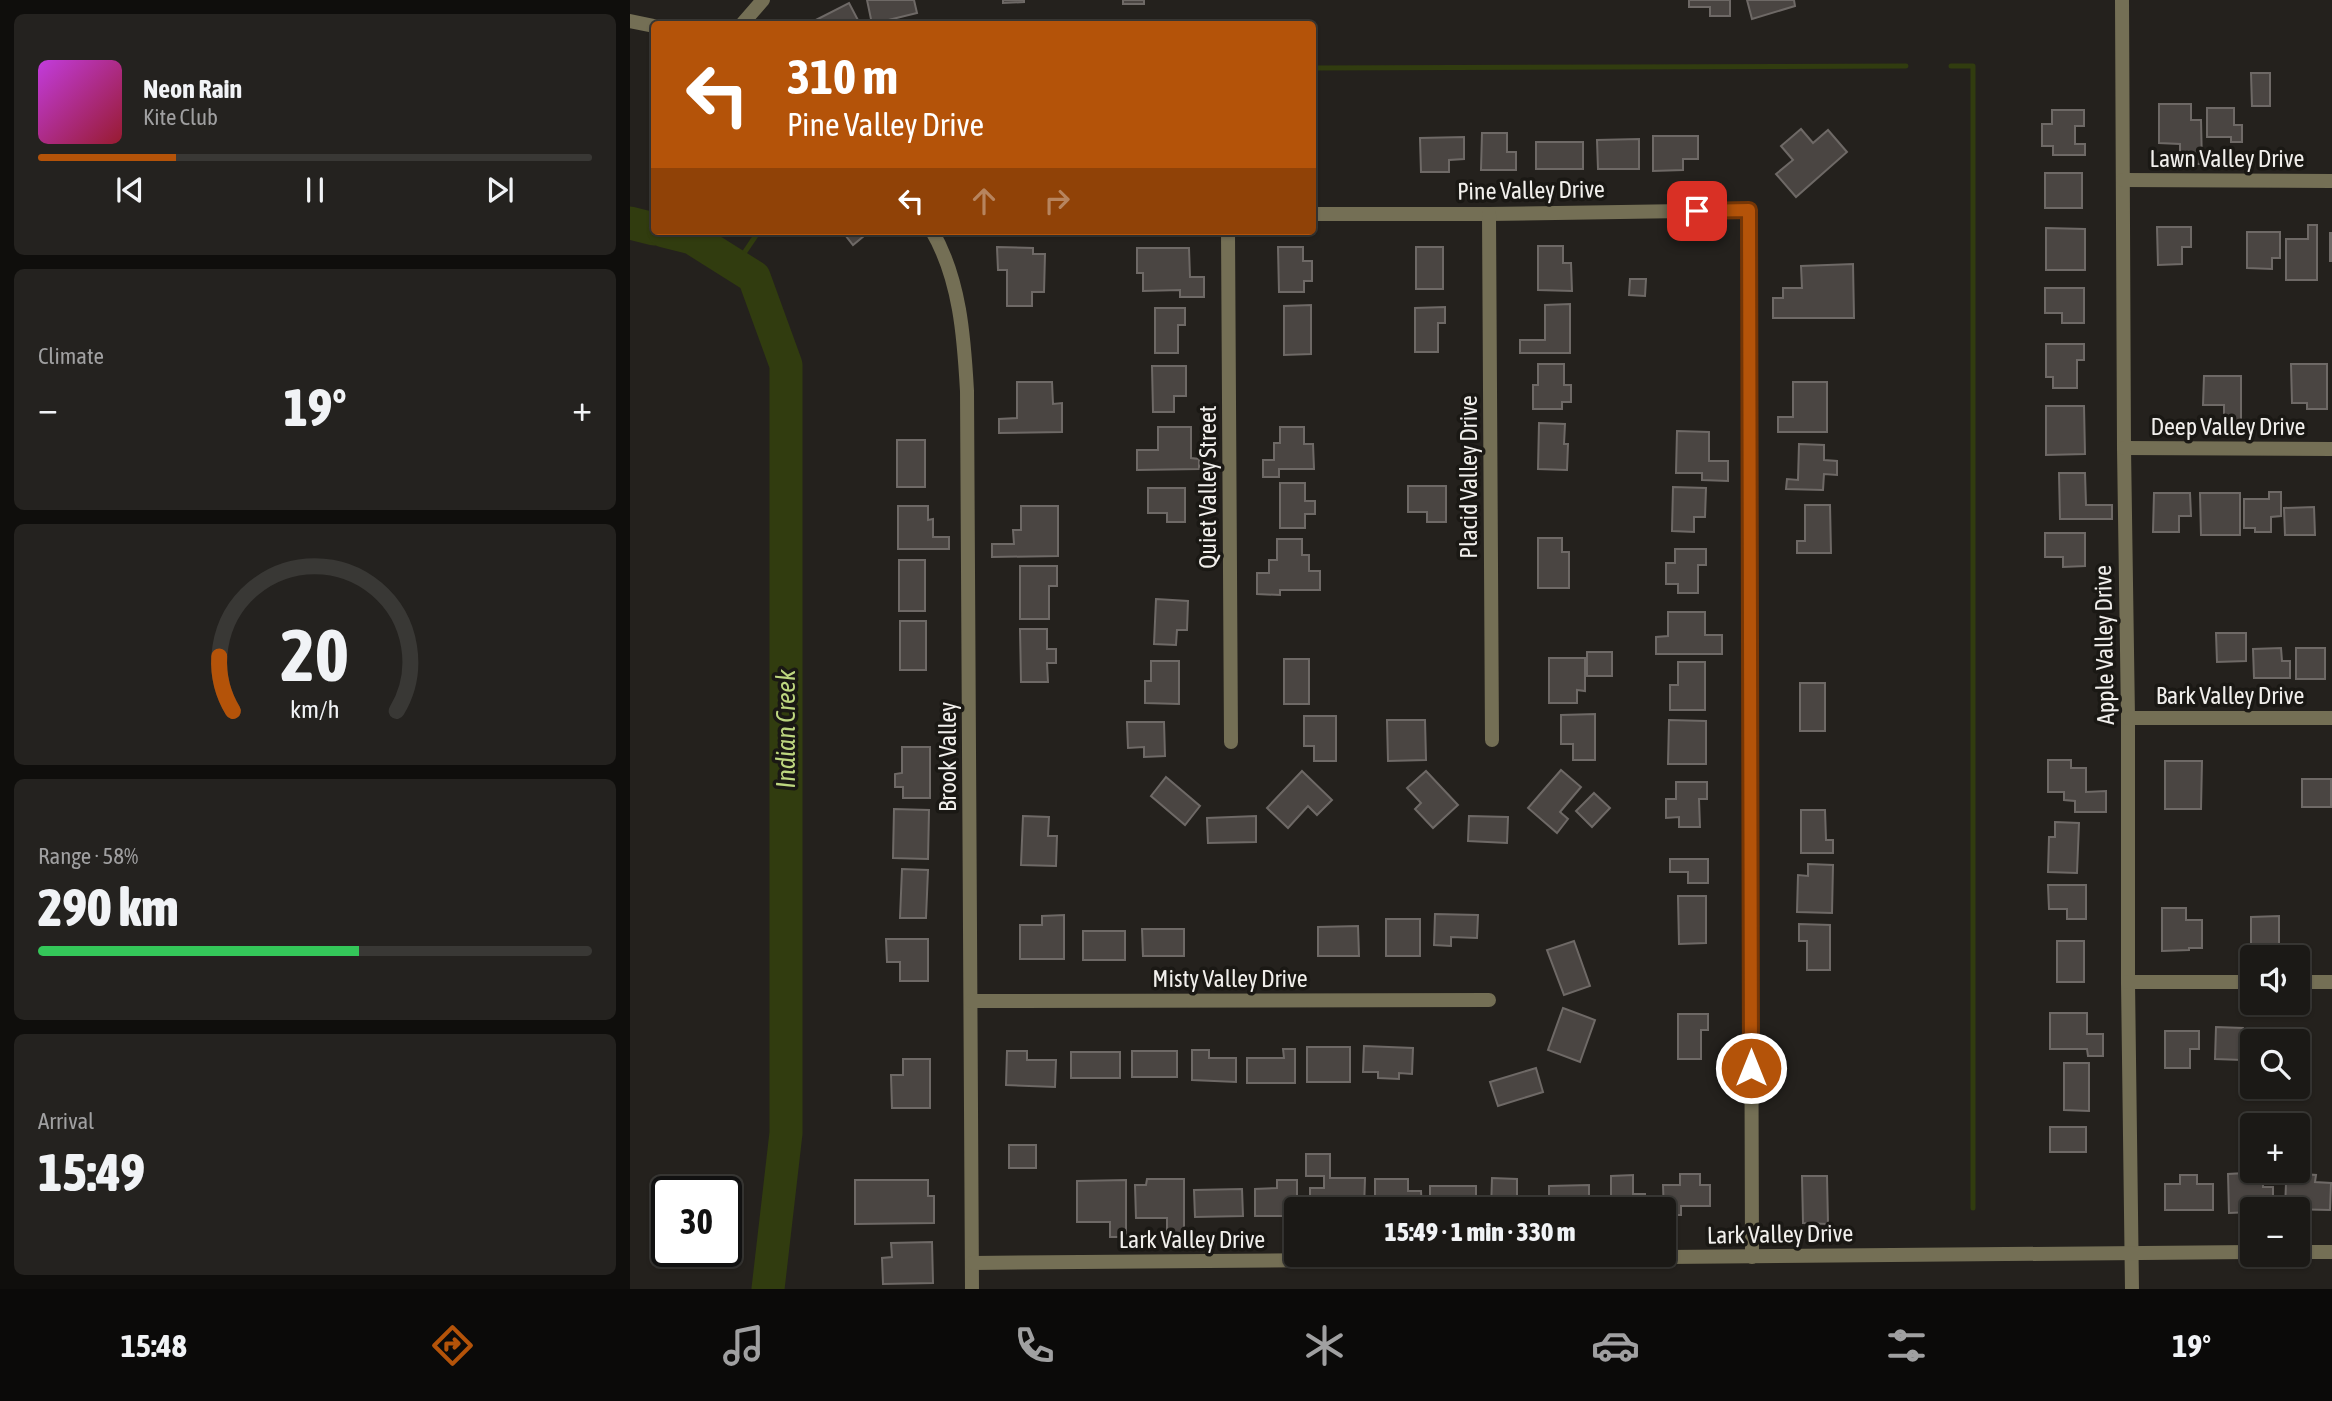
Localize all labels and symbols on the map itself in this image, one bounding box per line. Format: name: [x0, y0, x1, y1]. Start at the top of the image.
street label: Lawn Valley Drive: [2150, 145, 2304, 172]
street label: Pine Valley Drive: [1457, 175, 1605, 205]
pin: [1667, 181, 1727, 241]
street label: Placid Valley Drive: [1455, 395, 1482, 559]
street label: Quiet Valley Street: [1194, 405, 1221, 569]
street label: Deep Valley Drive: [2151, 413, 2305, 440]
street label: Apple Valley Drive: [2089, 565, 2119, 725]
water label: Indian Creek: [771, 669, 801, 788]
street label: Bark Valley Drive: [2156, 682, 2304, 709]
street label: Brook Valley: [934, 702, 961, 812]
street label: Misty Valley Drive: [1152, 965, 1308, 992]
position arrow: [1714, 1031, 1788, 1105]
speed limit sign: 30: [651, 1176, 742, 1267]
street label: Lark Valley Drive: [1707, 1219, 1853, 1249]
street label: Lark Valley Drive: [1119, 1226, 1265, 1253]

